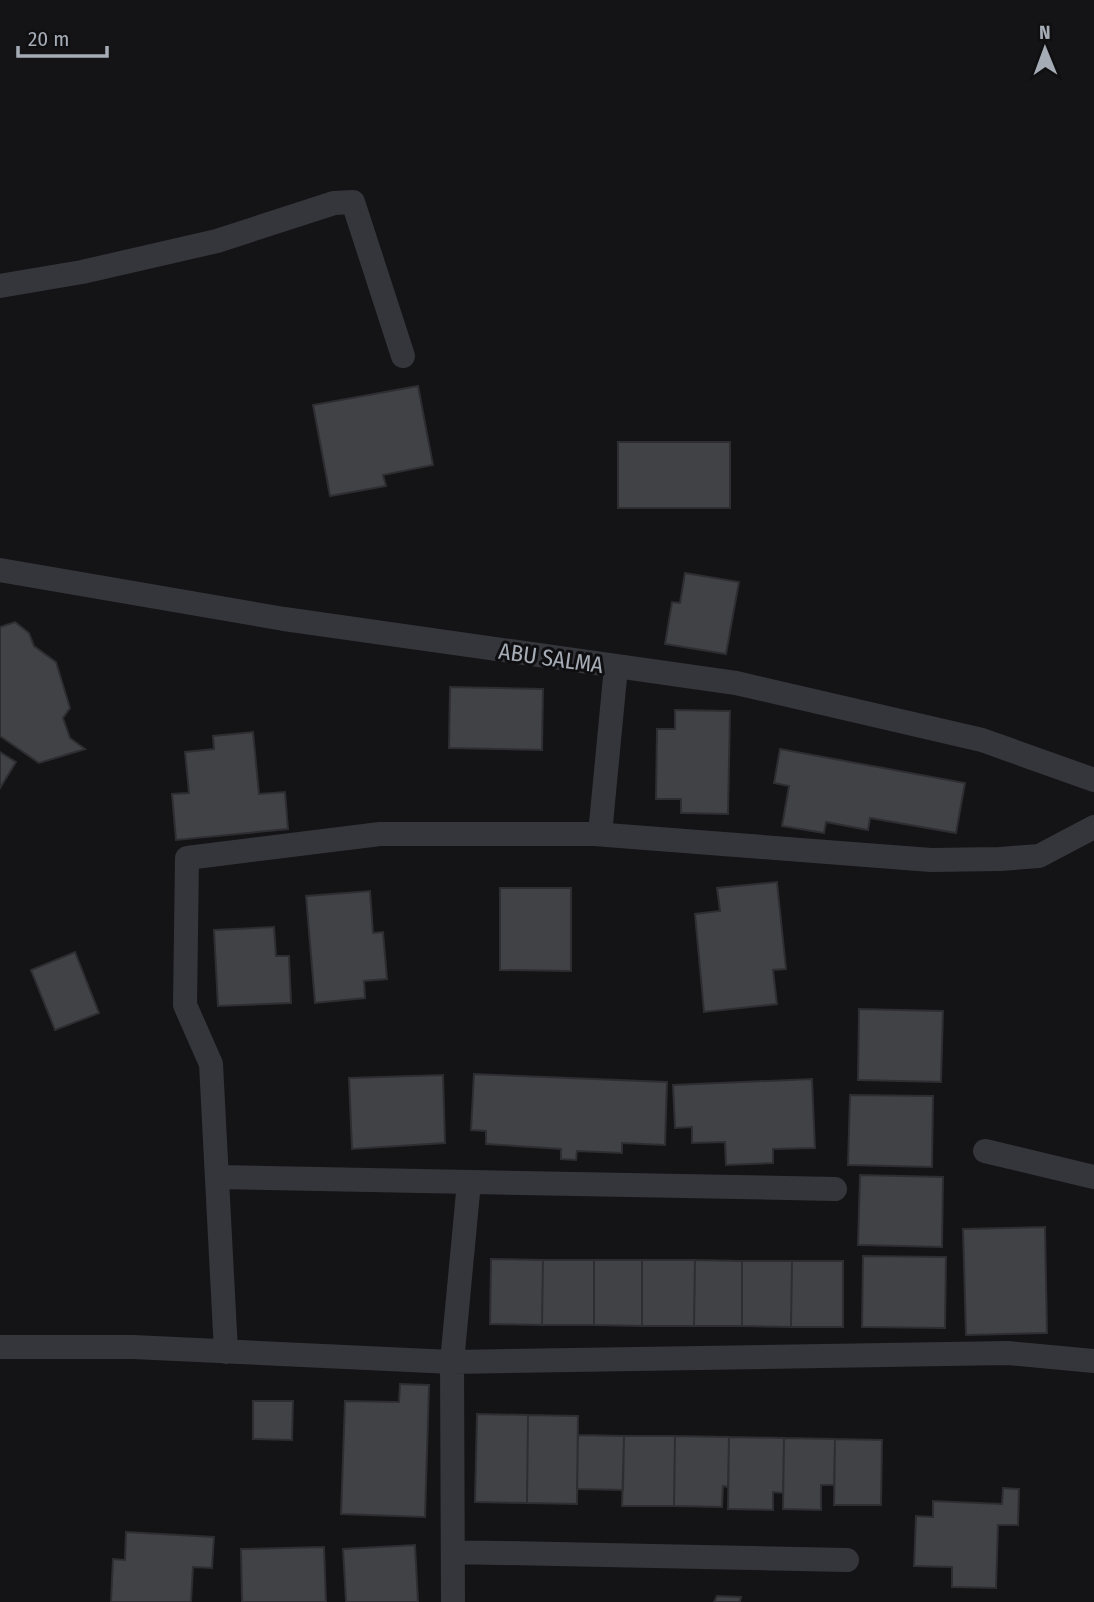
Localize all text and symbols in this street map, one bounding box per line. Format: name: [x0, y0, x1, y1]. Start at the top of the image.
scale bar: [18, 14, 107, 58]
north arrow: [1010, 14, 1080, 84]
text: N: [1039, 21, 1051, 44]
text: 20 m: [28, 26, 69, 52]
street label: ABU SALMA: [497, 637, 605, 679]

